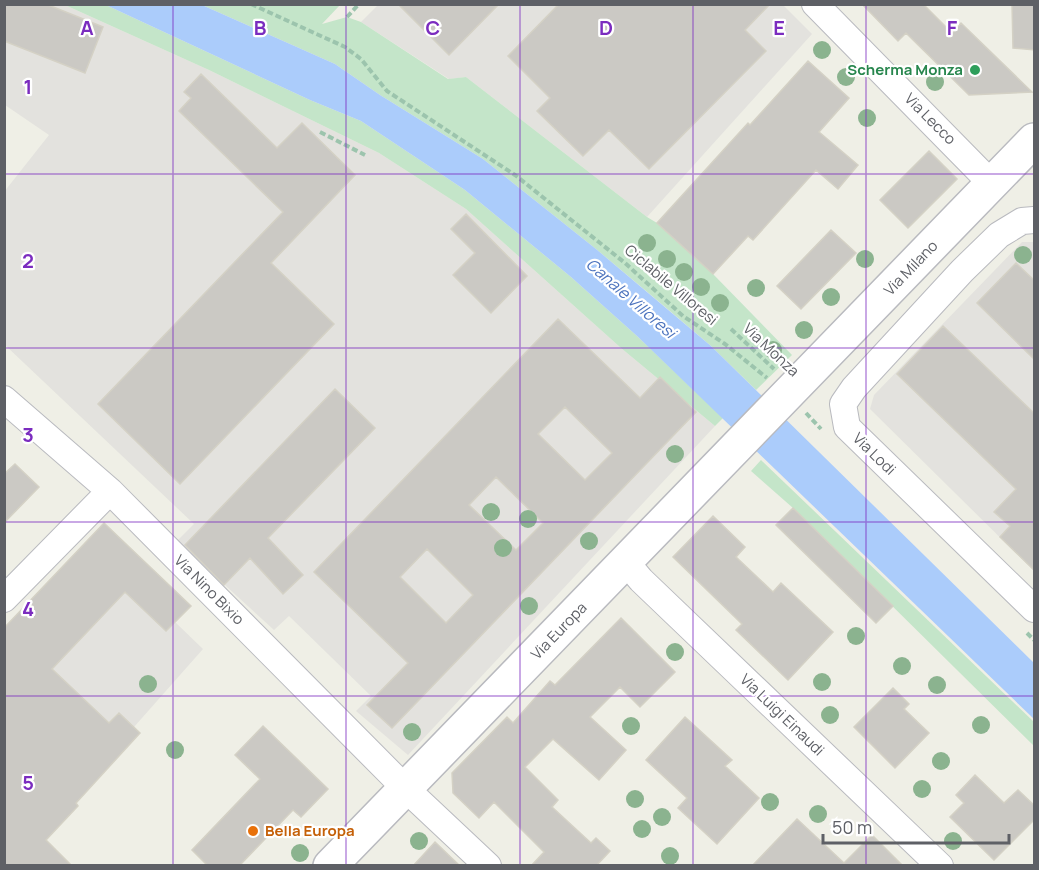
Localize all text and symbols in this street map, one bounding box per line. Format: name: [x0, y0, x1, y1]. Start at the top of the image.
text: A: [80, 14, 94, 41]
text: B: [254, 14, 267, 41]
text: C: [426, 14, 440, 41]
text: D: [599, 14, 613, 41]
text: E: [773, 14, 785, 41]
text: F: [947, 14, 958, 41]
place label: Scherma Monza: [847, 59, 963, 80]
marker: Scherma Monza: [968, 63, 982, 77]
text: 1: [24, 73, 32, 100]
street label: Via Lecco: [900, 88, 961, 149]
street label: Via Milano: [879, 235, 942, 300]
street label: Ciclabile Villoresi: [620, 240, 722, 330]
text: 2: [22, 247, 34, 274]
water label: Canale Villoresi: [581, 253, 682, 345]
street label: Via Monza: [739, 318, 804, 381]
text: 3: [22, 421, 34, 448]
street label: Via Lodi: [848, 428, 901, 479]
street label: Via Nino Bixio: [170, 550, 249, 629]
text: 4: [22, 595, 34, 622]
street label: Via Europa: [526, 597, 591, 664]
street label: Via Luigi Einaudi: [736, 669, 829, 760]
text: 5: [22, 769, 34, 796]
scale bar: [823, 807, 1009, 845]
text: 50 m: [832, 815, 872, 839]
place label: Bella Europa: [265, 820, 355, 841]
marker: Bella Europa: [246, 824, 260, 838]

